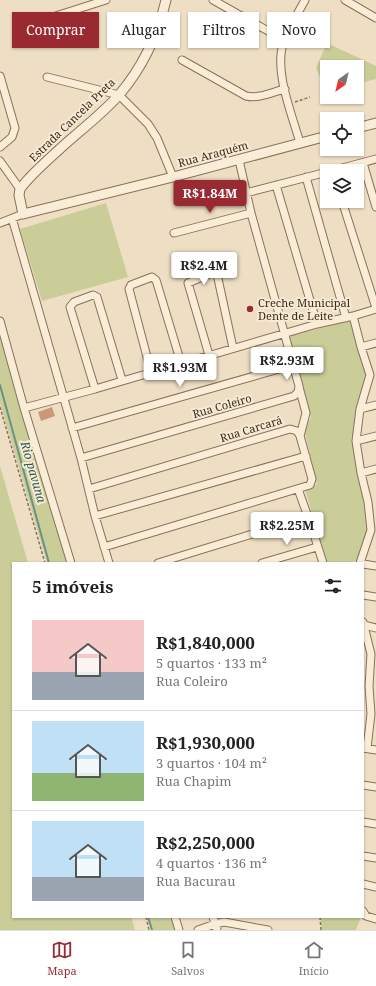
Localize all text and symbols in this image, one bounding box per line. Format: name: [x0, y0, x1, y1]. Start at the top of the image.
chip: Comprar: [12, 12, 99, 48]
chip: Alugar: [107, 12, 180, 48]
chip: Filtros: [188, 12, 259, 48]
chip: Novo: [267, 12, 330, 48]
north arrow: [320, 60, 364, 104]
map controls: [320, 60, 364, 208]
street label: Estrada Cancela Preta: [25, 75, 118, 165]
button: locate: [320, 112, 364, 156]
street label: Rua Araquém: [176, 137, 250, 170]
button: layers: [320, 164, 364, 208]
pin: R$1.84M: [173, 180, 247, 214]
text: R$1.84M: [183, 184, 237, 202]
pin: R$2.4M: [171, 252, 237, 286]
text: R$2.4M: [180, 256, 228, 274]
place label: Creche Municipal Dente de Leite: [258, 295, 351, 323]
marker: Creche Municipal Dente de Leite: [245, 304, 255, 314]
pin: R$2.93M: [250, 347, 324, 381]
text: R$2.93M: [260, 351, 314, 369]
pin: R$1.93M: [143, 354, 217, 388]
text: R$1.93M: [153, 358, 207, 376]
street label: Rua Coleiro: [191, 390, 253, 421]
street label: Rua Carcará: [218, 412, 284, 445]
water label: Rio pavuna: [16, 438, 50, 505]
pin: R$2.25M: [250, 512, 324, 546]
text: R$2.25M: [260, 516, 314, 534]
text: 5 imóveis: [32, 575, 113, 598]
icon: filters: [322, 575, 344, 597]
text: R$1,840,000: [156, 631, 255, 654]
icon: home: [64, 636, 112, 684]
text: 5 quartos · 133 m²: [156, 654, 267, 672]
text: Rua Coleiro: [156, 672, 228, 690]
text: R$1,930,000: [156, 731, 255, 754]
icon: home: [64, 737, 112, 785]
text: 3 quartos · 104 m²: [156, 754, 267, 772]
text: Rua Chapim: [156, 772, 231, 790]
text: R$2,250,000: [156, 831, 255, 854]
icon: home: [64, 837, 112, 885]
text: 4 quartos · 136 m²: [156, 854, 267, 872]
text: Rua Bacurau: [156, 872, 235, 890]
tab: Mapa: [47, 939, 77, 978]
tab: Salvos: [171, 939, 204, 978]
tab: Início: [299, 939, 329, 978]

